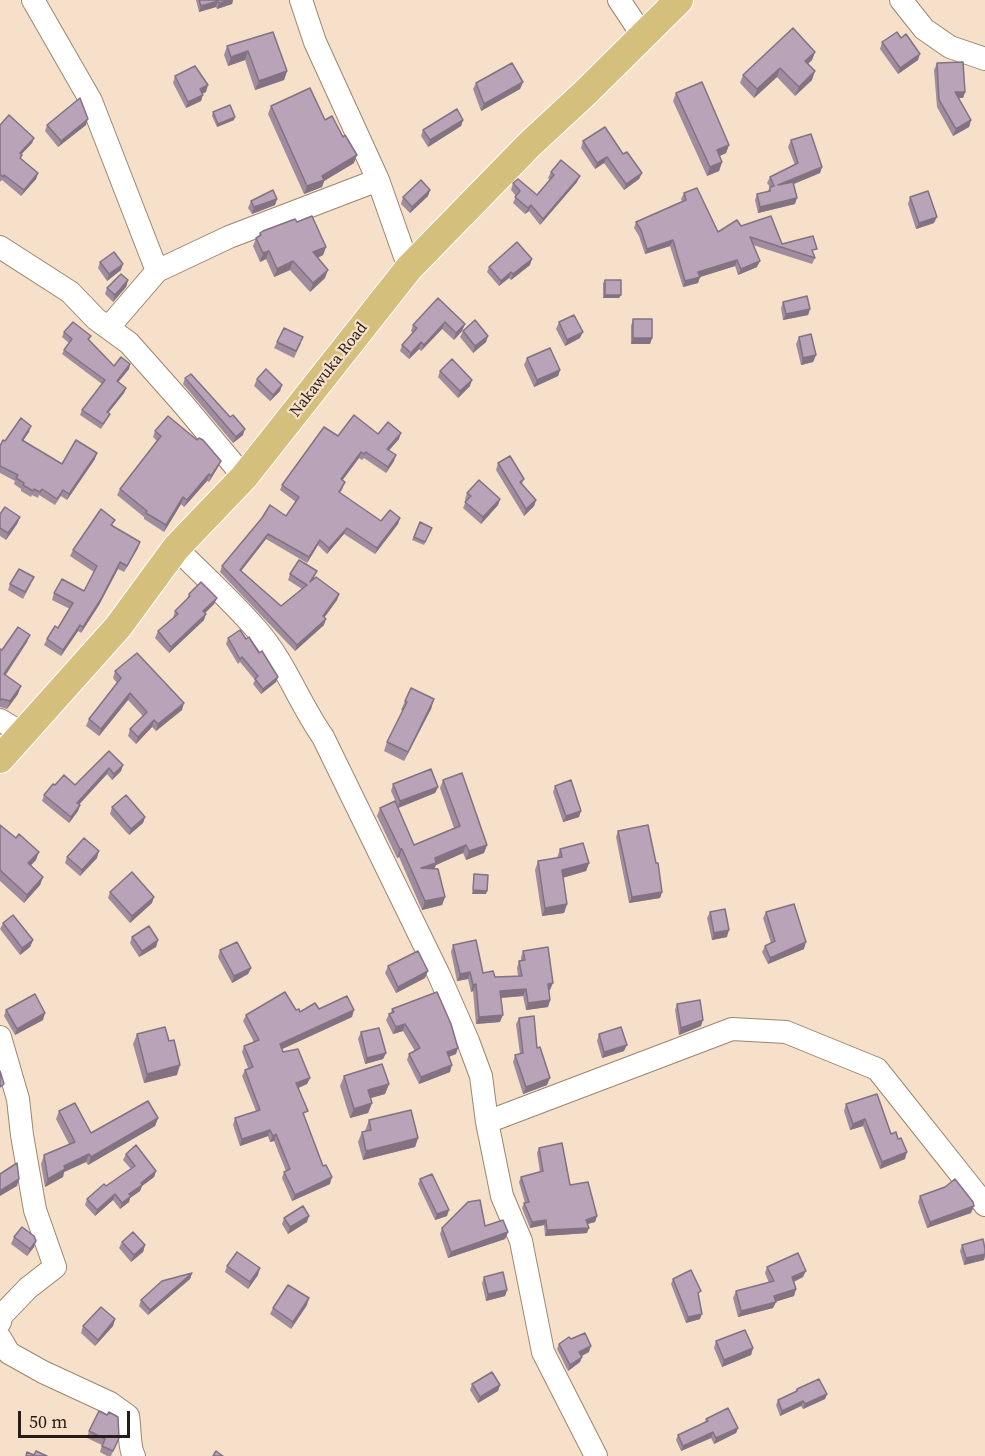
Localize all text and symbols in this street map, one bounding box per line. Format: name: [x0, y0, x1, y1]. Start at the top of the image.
street label: Nakawuka Road: [286, 319, 372, 421]
scale bar: [21, 1399, 134, 1437]
text: 50 m: [29, 1409, 67, 1434]

